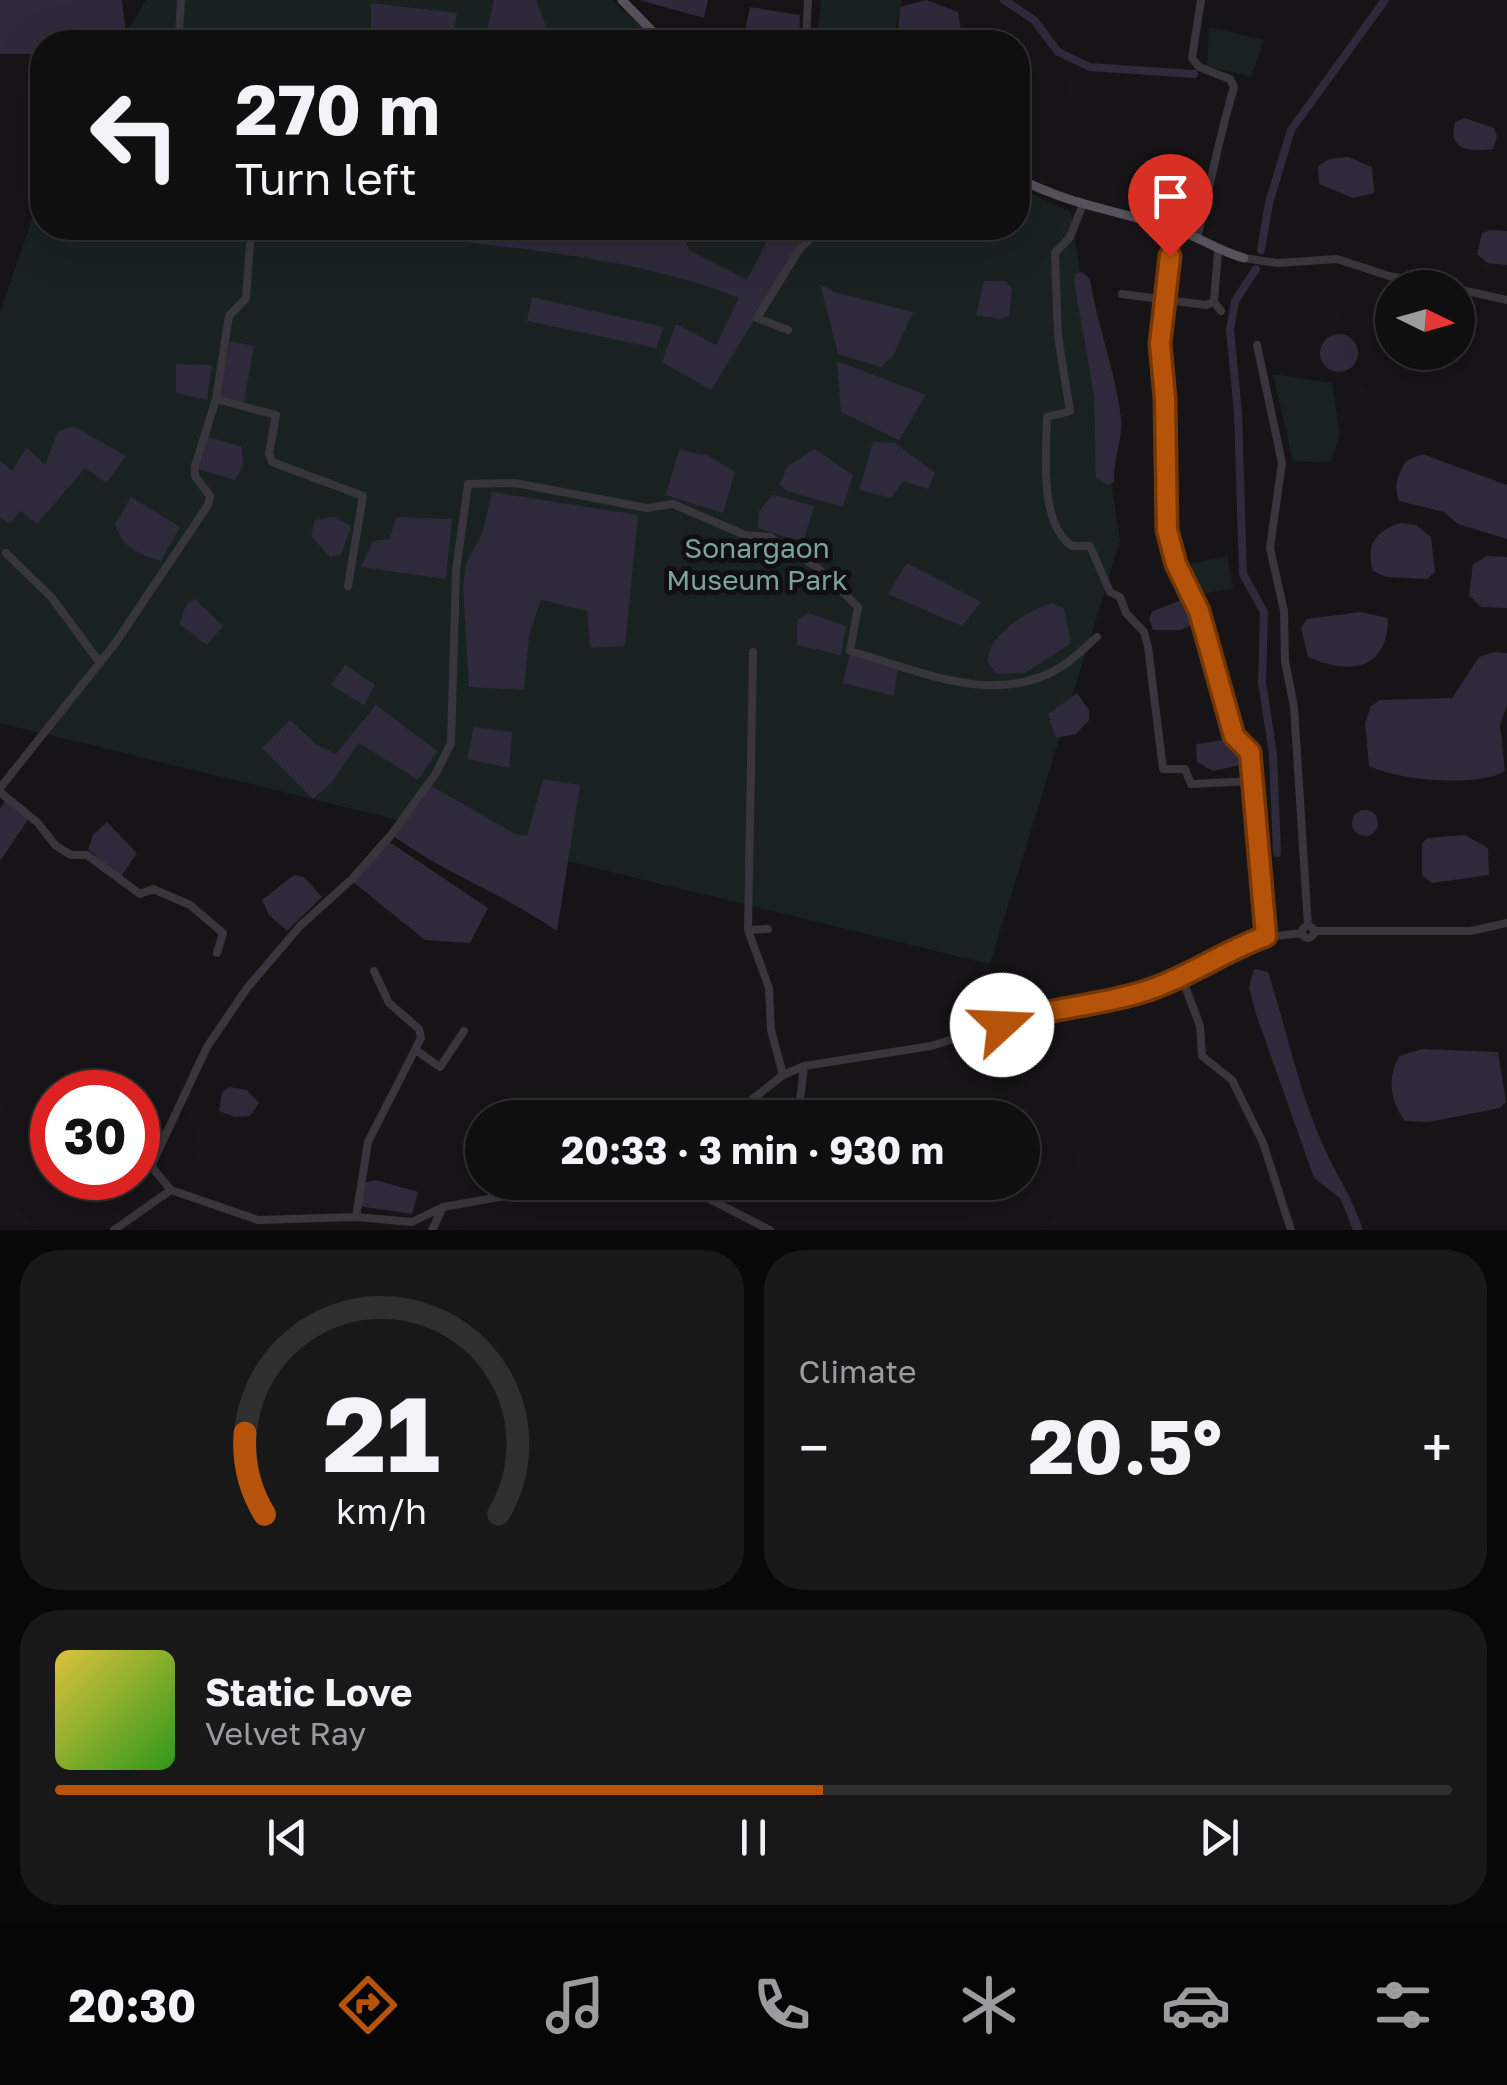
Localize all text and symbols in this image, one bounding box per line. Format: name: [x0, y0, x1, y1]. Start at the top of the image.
text: 270 m: [235, 66, 440, 150]
icon: left: [70, 70, 200, 200]
text: Turn left: [235, 151, 417, 205]
pin: [1128, 154, 1213, 257]
icon: arrive: [1143, 169, 1198, 224]
north arrow: [1375, 270, 1475, 370]
map controls: [1375, 270, 1475, 370]
park label: Sonargaon Museum Park: [666, 531, 848, 596]
position arrow: [950, 973, 1054, 1077]
speed limit sign: 30: [30, 1070, 160, 1200]
text: 20:33 · 3 min · 930 m: [561, 1127, 944, 1172]
text: Climate: [799, 1352, 917, 1390]
text: 21: [323, 1370, 440, 1495]
text: 20.5°: [1028, 1400, 1222, 1491]
text: −: [799, 1414, 829, 1480]
text: +: [1422, 1414, 1452, 1480]
text: km/h: [336, 1489, 427, 1532]
text: Static Love: [205, 1669, 412, 1714]
text: Velvet Ray: [205, 1714, 366, 1752]
icon: previous: [260, 1810, 315, 1865]
icon: pause: [726, 1810, 781, 1865]
icon: next: [1192, 1810, 1247, 1865]
icon: directions: [333, 1970, 403, 2040]
icon: music: [540, 1970, 610, 2040]
icon: phone: [747, 1970, 817, 2040]
icon: climate: [954, 1970, 1024, 2040]
icon: car: [1161, 1970, 1231, 2040]
icon: filters: [1368, 1970, 1438, 2040]
text: 20:30: [69, 1978, 196, 2032]

